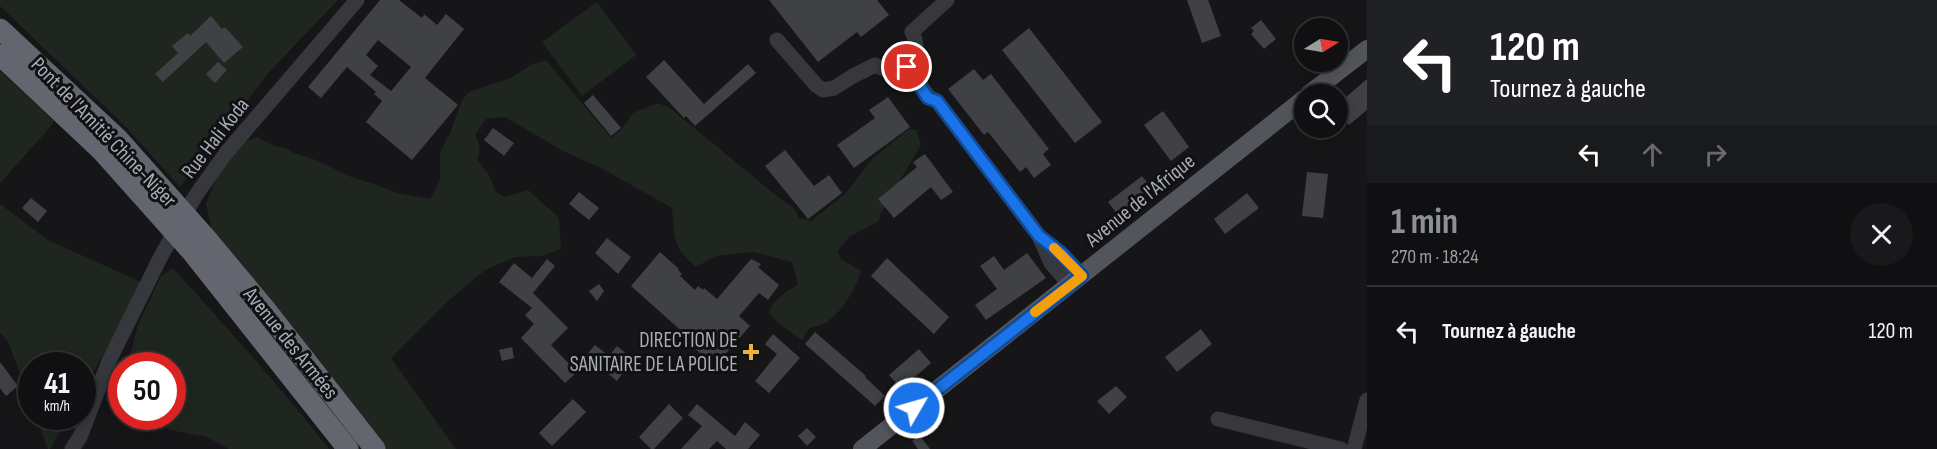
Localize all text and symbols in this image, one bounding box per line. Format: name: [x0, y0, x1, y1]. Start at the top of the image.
north arrow: [1294, 18, 1348, 72]
map controls: [1294, 18, 1348, 138]
text: 120 m: [1490, 22, 1580, 73]
icon: left: [1391, 24, 1469, 102]
pin: [881, 41, 932, 92]
icon: arrive: [890, 50, 923, 83]
street label: Pont de l'Amitié Chine-Niger: [26, 52, 182, 212]
text: Tournez à gauche: [1490, 73, 1646, 105]
button: search: [1294, 84, 1348, 138]
street label: Rue Hali Koda: [176, 93, 255, 184]
icon: left: [1573, 138, 1606, 171]
icon: ahead: [1636, 138, 1669, 171]
icon: right: [1699, 138, 1732, 171]
street label: Avenue de l'Afrique: [1080, 149, 1200, 253]
text: 1 min: [1391, 201, 1458, 244]
button: close: [1850, 203, 1913, 266]
text: 270 m · 18:24: [1391, 245, 1479, 269]
street label: Avenue des Armées: [237, 282, 343, 404]
icon: left: [1391, 315, 1424, 348]
text: Tournez à gauche: [1442, 318, 1576, 345]
text: 120 m: [1869, 318, 1913, 345]
place label: DIRECTION DE SANITAIRE DE LA POLICE: [570, 328, 738, 377]
marker: DIRECTION DE SANITAIRE DE LA POLICE: [742, 343, 760, 361]
speed limit sign: 50: [108, 352, 186, 430]
text: 41: [44, 366, 70, 402]
position arrow: [882, 376, 946, 440]
text: km/h: [44, 397, 70, 416]

